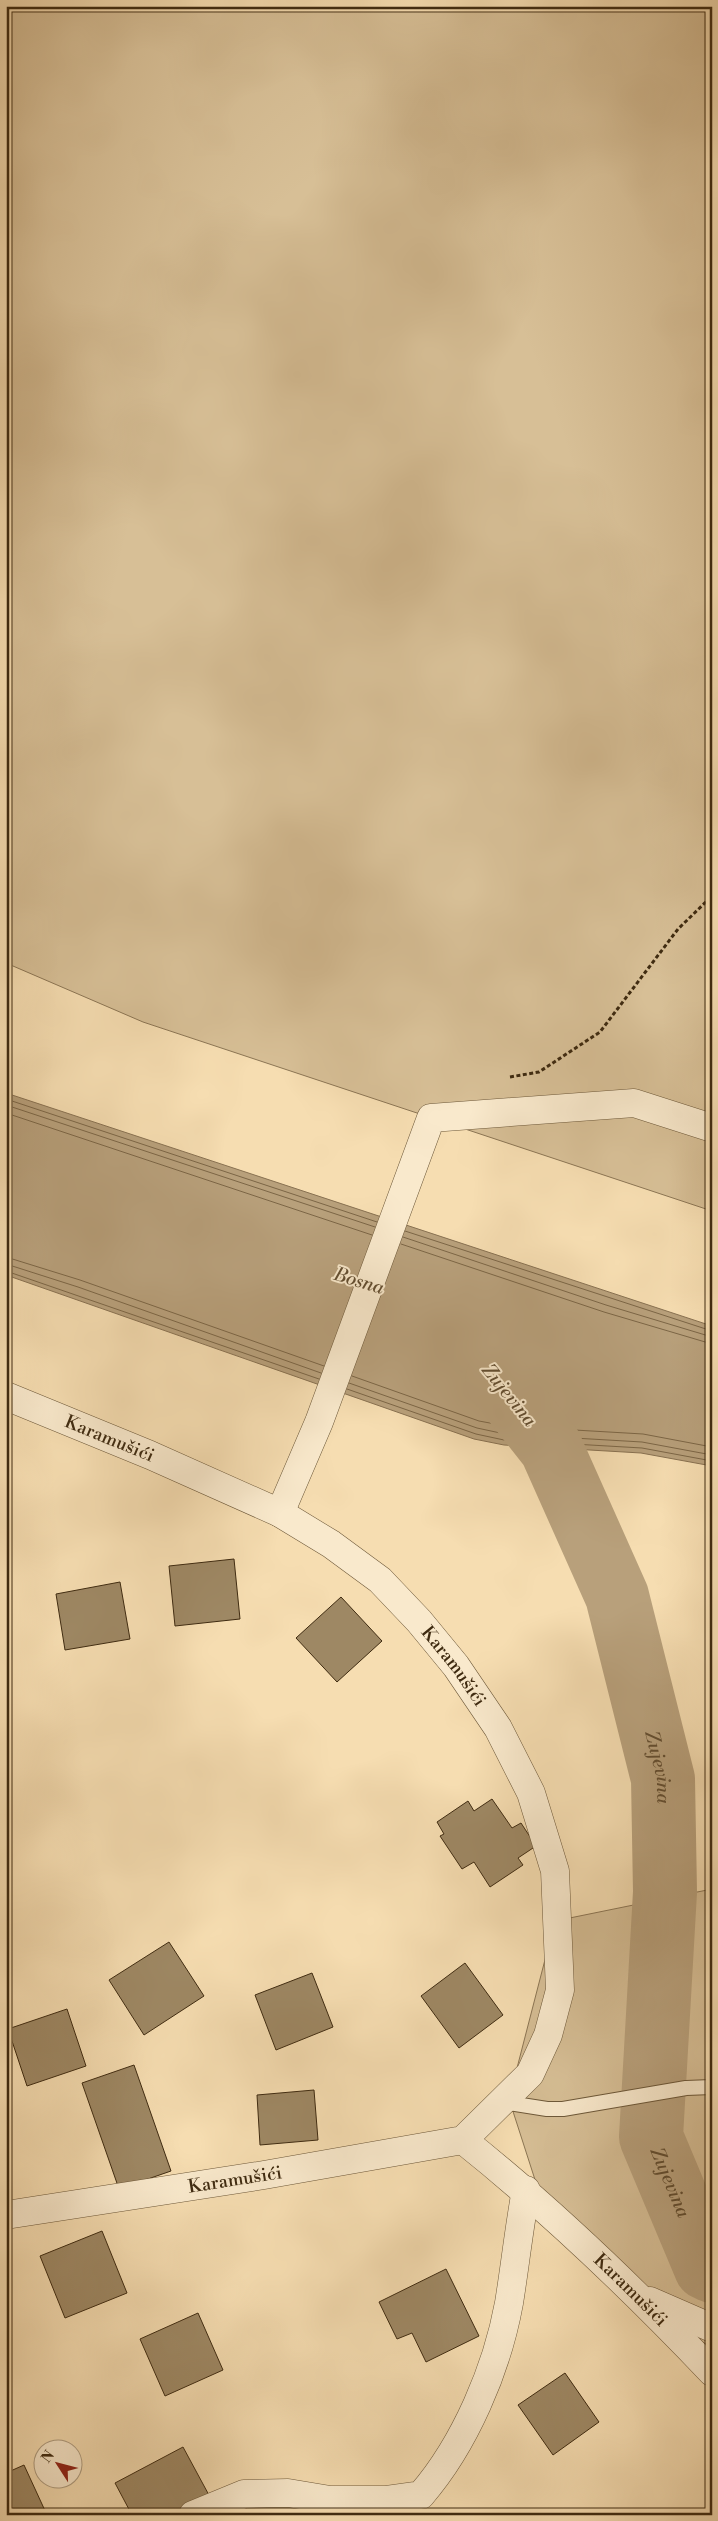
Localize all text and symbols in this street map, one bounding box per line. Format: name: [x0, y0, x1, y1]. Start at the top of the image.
water label: Bosna: [330, 1262, 387, 1300]
water label: Zujevina: [476, 1359, 542, 1432]
street label: Karamušići: [61, 1410, 158, 1467]
street label: Karamušići: [416, 1621, 491, 1711]
water label: Zujevina: [639, 1728, 675, 1804]
water label: Zujevina: [645, 2143, 696, 2222]
street label: Karamušići: [186, 2161, 284, 2199]
street label: Karamušići: [589, 2248, 673, 2331]
north arrow: [32, 2438, 82, 2488]
text: N: [38, 2447, 59, 2467]

